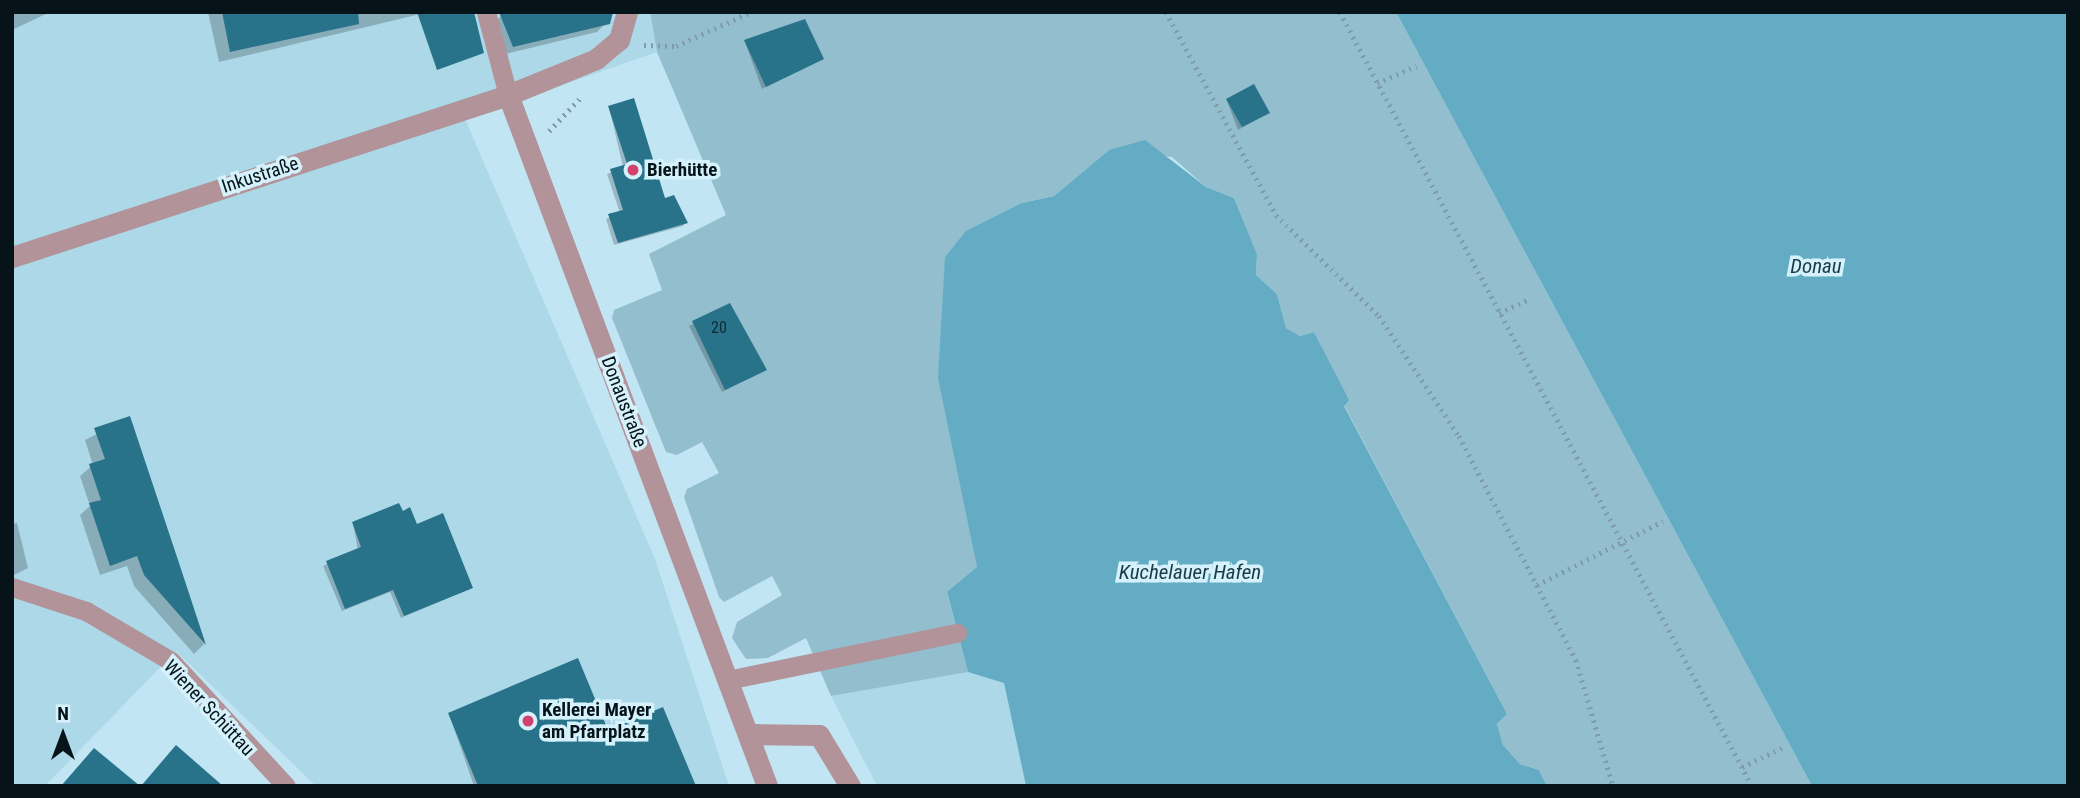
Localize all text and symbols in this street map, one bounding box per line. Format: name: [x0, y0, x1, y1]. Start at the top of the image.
street label: Inkustraße: [219, 152, 301, 198]
place label: Bierhütte: [647, 159, 717, 181]
marker: Bierhütte: [625, 162, 641, 178]
water label: Donau: [1790, 253, 1842, 279]
house number: 20: [711, 318, 727, 338]
street label: Donaustraße: [596, 353, 652, 451]
water label: Kuchelauer Hafen: [1119, 559, 1261, 585]
street label: Wiener Schüttau: [159, 655, 259, 761]
place label: Kellerei Mayer am Pfarrplatz: [542, 699, 651, 743]
north arrow: [28, 700, 98, 770]
text: N: [57, 702, 69, 725]
marker: Kellerei Mayer am Pfarrplatz: [520, 713, 536, 729]

